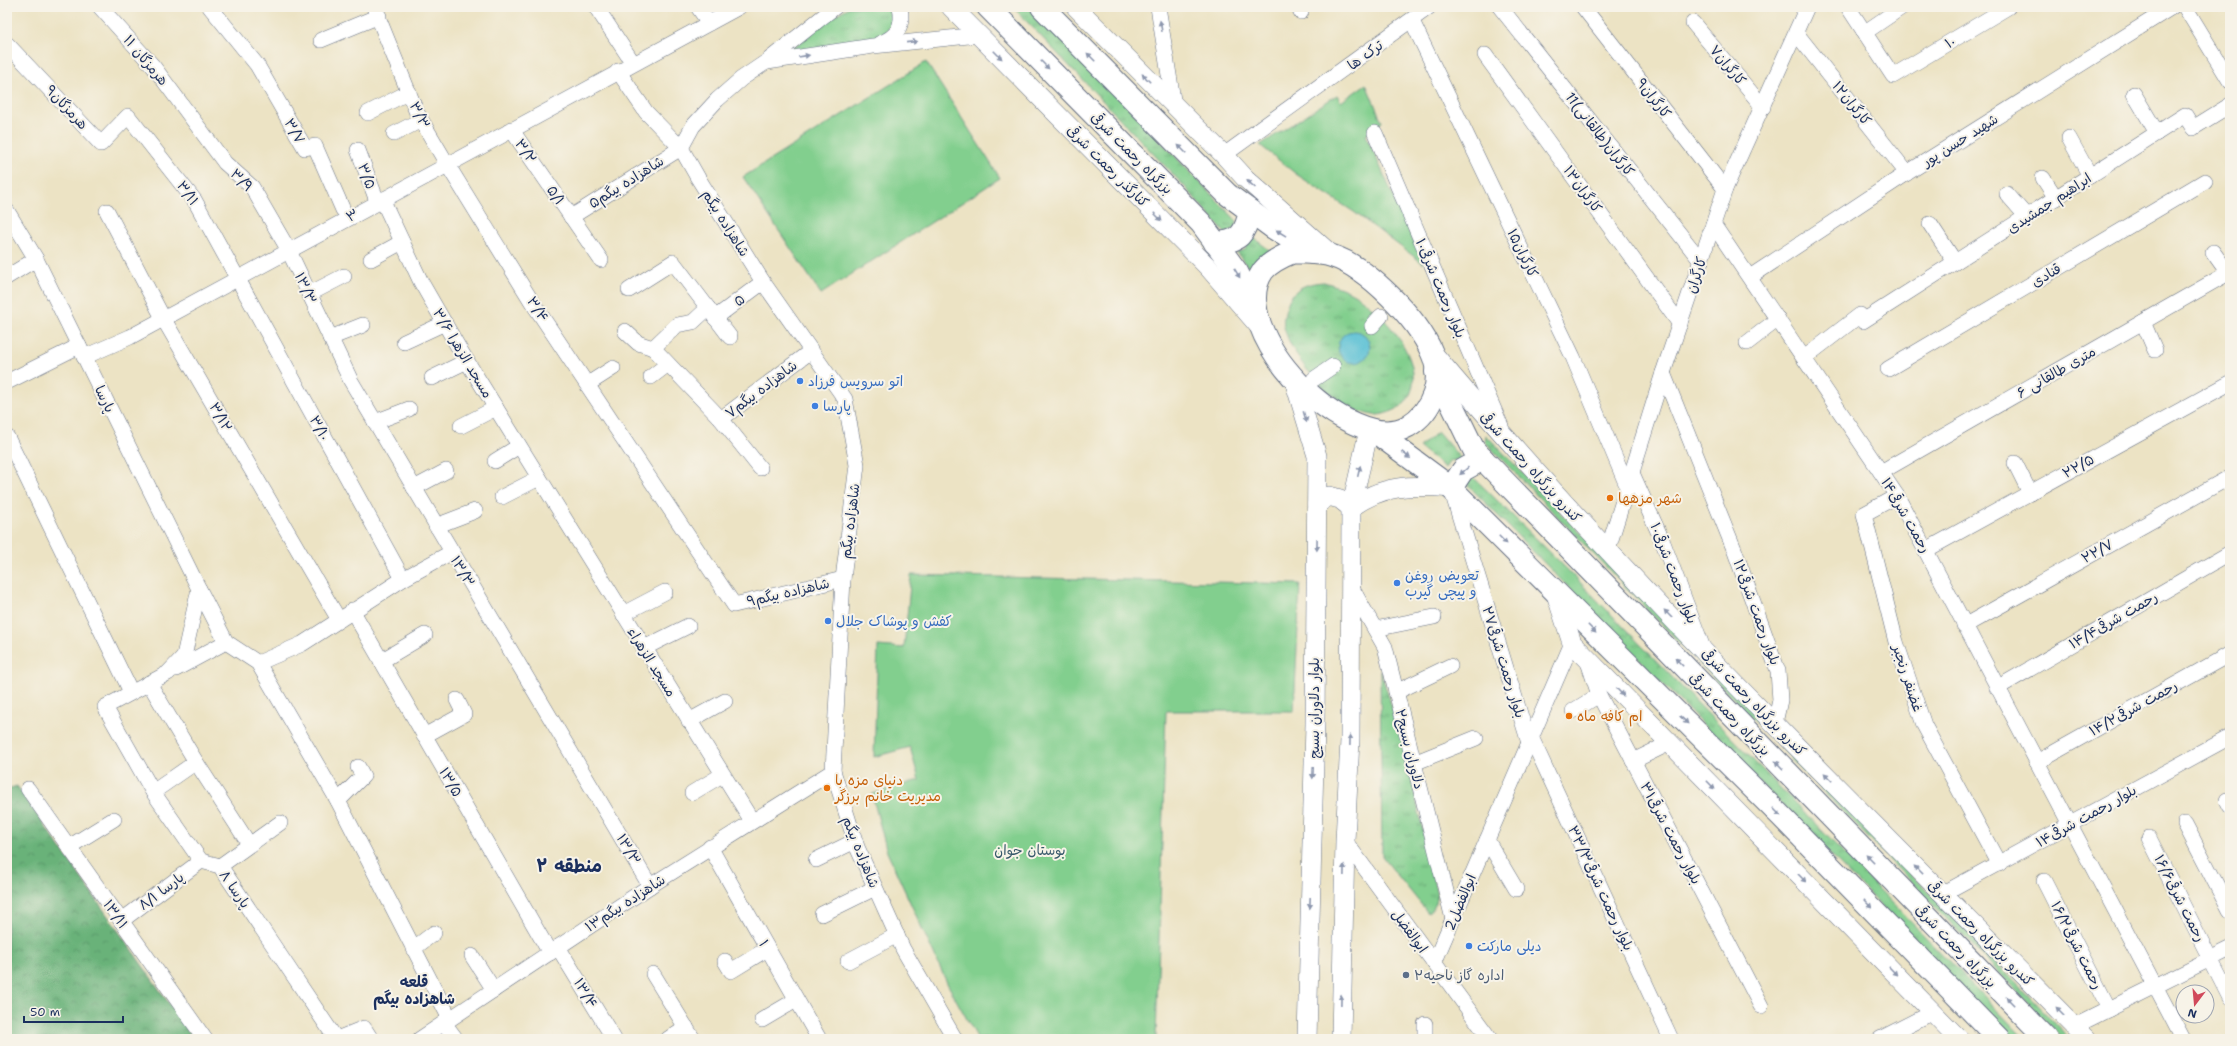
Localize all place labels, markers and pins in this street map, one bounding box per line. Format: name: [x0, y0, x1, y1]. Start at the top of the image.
place label: اتو سرویس فرزاد: [808, 372, 903, 391]
marker: اتو سرویس فرزاد: [795, 376, 805, 386]
place label: پارسا: [823, 397, 851, 416]
marker: پارسا: [810, 401, 820, 411]
place label: شهر مزهها: [1618, 489, 1682, 507]
marker: شهر مزهها: [1605, 493, 1615, 503]
place label: تعویض روغن و پیچی گیرب: [1405, 566, 1480, 601]
marker: تعویض روغن و پیچی گیرب: [1392, 578, 1402, 588]
place label: کفش و پوشاک جلال: [836, 612, 952, 631]
marker: کفش و پوشاک جلال: [823, 616, 833, 626]
place label: ام کافه ماه: [1577, 707, 1642, 727]
marker: ام کافه ماه: [1564, 711, 1574, 721]
place label: دنیای مزه با مدیریت خانم برزگر: [834, 771, 941, 807]
marker: دنیای مزه با مدیریت خانم برزگر: [822, 783, 832, 793]
place label: دیلی مارکت: [1477, 937, 1542, 955]
marker: دیلی مارکت: [1464, 941, 1474, 951]
place label: اداره گاز ناحیه۲: [1414, 966, 1504, 984]
marker: اداره گاز ناحیه۲: [1401, 970, 1411, 980]

